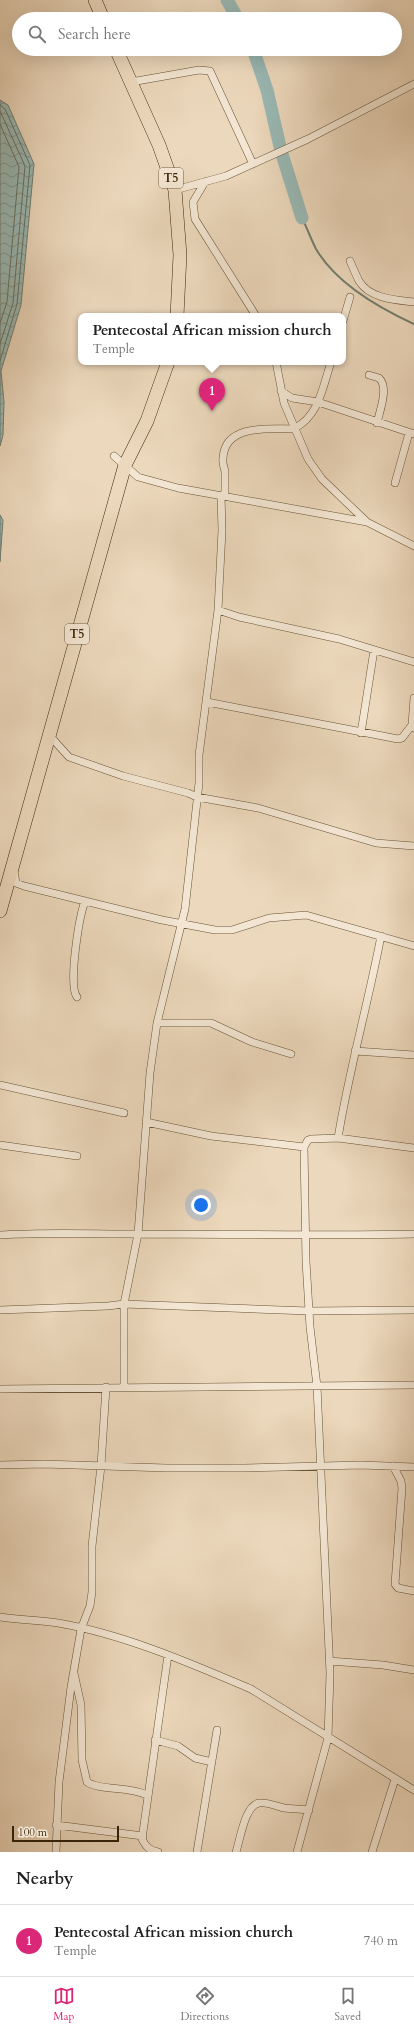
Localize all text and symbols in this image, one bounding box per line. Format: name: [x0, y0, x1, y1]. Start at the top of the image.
search box: [12, 12, 402, 56]
icon: search: [26, 23, 48, 45]
text: Search here: [58, 24, 131, 44]
road number: T5: [159, 168, 183, 188]
popup: [78, 313, 346, 365]
text: Pentecostal African mission church: [92, 320, 332, 340]
text: Temple: [92, 340, 135, 358]
pin: 1: [199, 378, 225, 411]
road number: T5: [65, 624, 89, 644]
your location: [191, 1195, 211, 1215]
scale bar: [12, 1824, 119, 1843]
text: 100 m: [18, 1825, 47, 1840]
text: Nearby: [16, 1867, 73, 1890]
text: Pentecostal African mission church: [54, 1922, 293, 1942]
text: 1: [26, 1932, 32, 1950]
text: 740 m: [364, 1932, 398, 1950]
text: Temple: [54, 1942, 97, 1960]
tab: Map: [53, 1985, 75, 2024]
tab: Directions: [180, 1985, 229, 2024]
tab: Saved: [335, 1985, 361, 2024]

